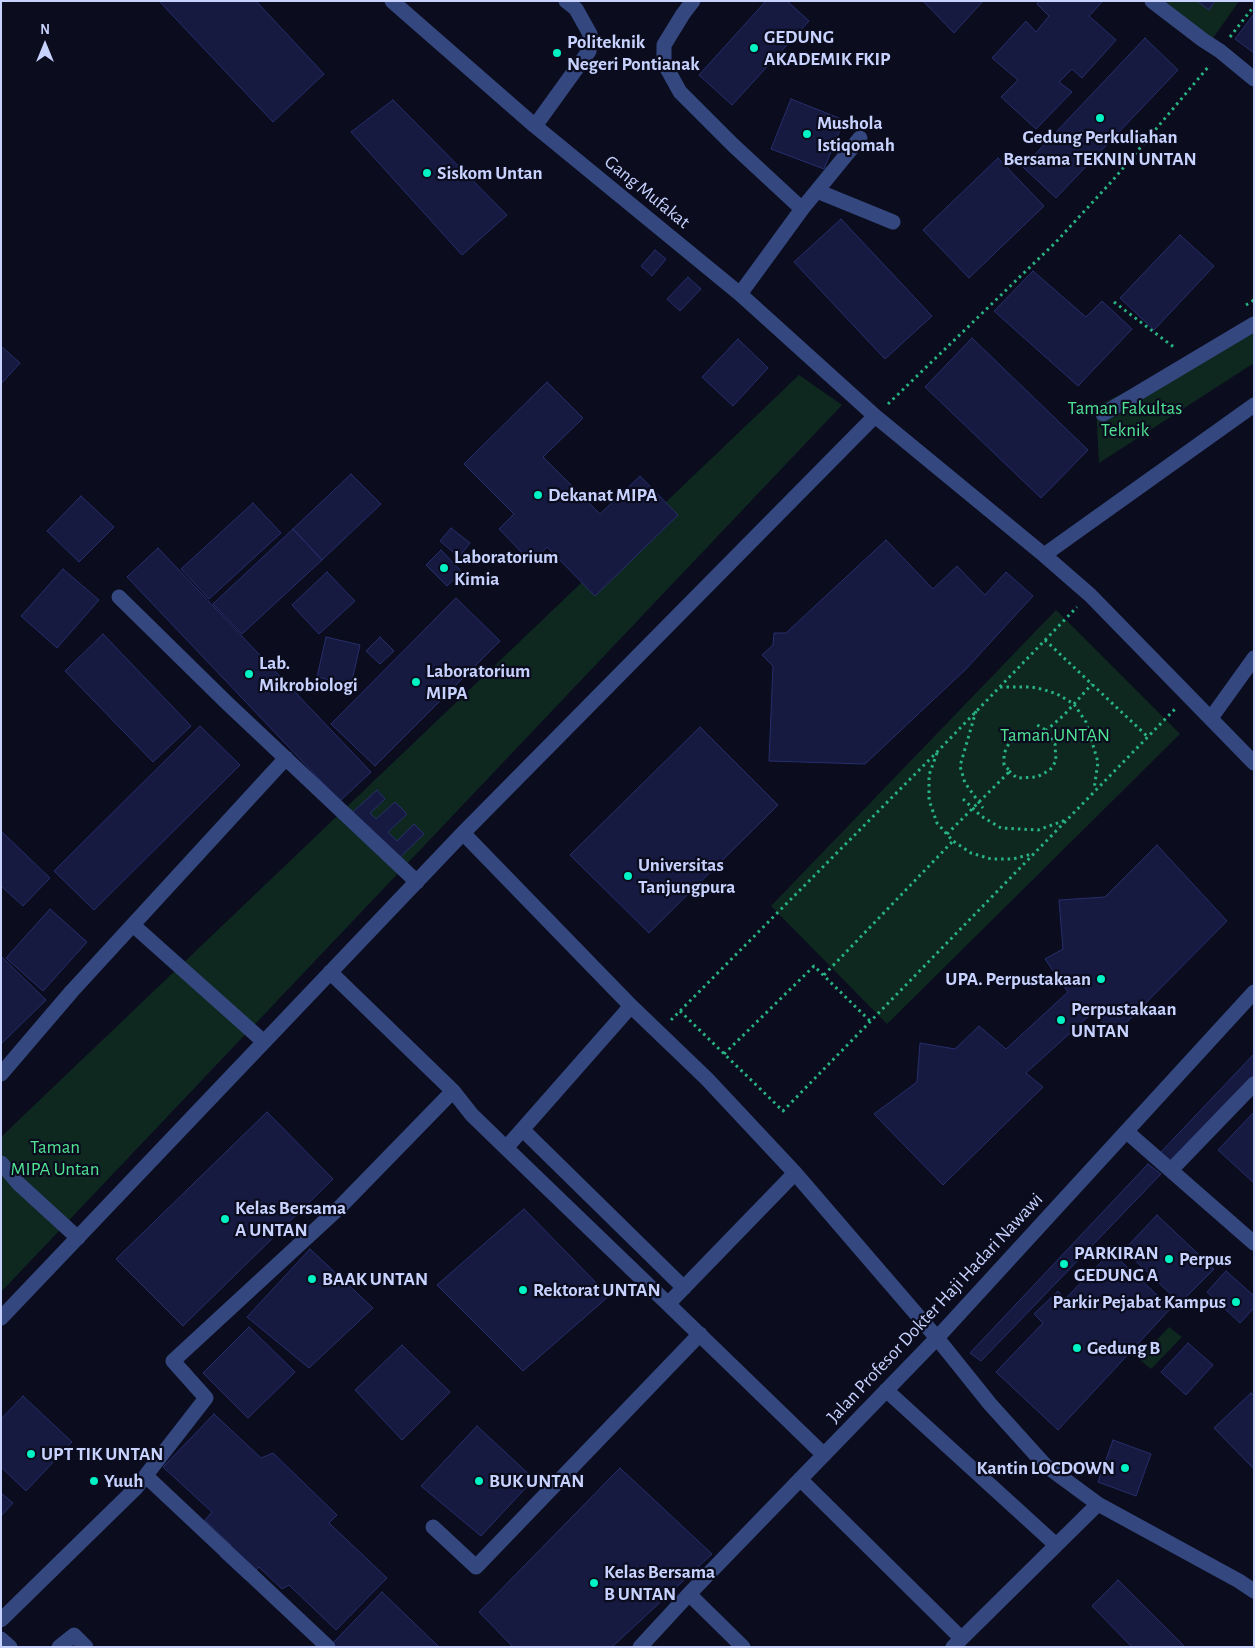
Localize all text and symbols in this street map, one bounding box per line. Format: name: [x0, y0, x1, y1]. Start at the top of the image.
north arrow: [20, 20, 70, 70]
text: N: [40, 23, 50, 37]
place label: GEDUNG AKADEMIK FKIP: [764, 26, 891, 70]
place label: Politeknik Negeri Pontianak: [567, 31, 700, 75]
marker: GEDUNG AKADEMIK FKIP: [748, 42, 760, 54]
marker: Politeknik Negeri Pontianak: [551, 47, 563, 59]
place label: Mushola Istiqomah: [817, 112, 895, 156]
marker: Gedung Perkuliahan Bersama TEKNIN UNTAN: [1094, 112, 1106, 124]
place label: Gedung Perkuliahan Bersama TEKNIN UNTAN: [1003, 126, 1197, 170]
marker: Mushola Istiqomah: [801, 128, 813, 140]
street label: Gang Mufakat: [600, 151, 694, 233]
place label: Siskom Untan: [437, 162, 543, 184]
marker: Siskom Untan: [421, 167, 433, 179]
park label: Taman Fakultas Teknik: [1068, 397, 1182, 441]
place label: Dekanat MIPA: [548, 484, 657, 506]
marker: Dekanat MIPA: [532, 489, 544, 501]
place label: Laboratorium Kimia: [454, 546, 558, 590]
marker: Laboratorium Kimia: [438, 562, 450, 574]
place label: Lab. Mikrobiologi: [259, 652, 358, 696]
place label: Laboratorium MIPA: [426, 660, 530, 704]
marker: Lab. Mikrobiologi: [243, 668, 255, 680]
marker: Laboratorium MIPA: [410, 676, 422, 688]
park label: Taman UNTAN: [1000, 724, 1110, 746]
place label: Universitas Tanjungpura: [638, 854, 735, 898]
marker: Universitas Tanjungpura: [622, 870, 634, 882]
place label: UPA. Perpustakaan: [945, 968, 1091, 990]
marker: UPA. Perpustakaan: [1095, 973, 1107, 985]
place label: Perpustakaan UNTAN: [1071, 998, 1176, 1042]
marker: Perpustakaan UNTAN: [1055, 1014, 1067, 1026]
park label: Taman MIPA Untan: [11, 1136, 99, 1180]
street label: Jalan Profesor Dokter Haji Hadari Nawawi: [822, 1188, 1048, 1428]
place label: Kelas Bersama A UNTAN: [235, 1197, 346, 1241]
marker: Kelas Bersama A UNTAN: [219, 1213, 231, 1225]
place label: PARKIRAN GEDUNG A: [1074, 1242, 1159, 1286]
place label: Perpus: [1179, 1248, 1232, 1270]
marker: Perpus: [1163, 1253, 1175, 1265]
marker: PARKIRAN GEDUNG A: [1058, 1258, 1070, 1270]
place label: BAAK UNTAN: [322, 1268, 428, 1290]
marker: BAAK UNTAN: [306, 1273, 318, 1285]
place label: Rektorat UNTAN: [533, 1279, 661, 1301]
marker: Rektorat UNTAN: [517, 1284, 529, 1296]
place label: Parkir Pejabat Kampus: [1052, 1291, 1226, 1313]
marker: Parkir Pejabat Kampus: [1230, 1296, 1242, 1308]
place label: Gedung B: [1087, 1337, 1160, 1359]
marker: Gedung B: [1071, 1342, 1083, 1354]
place label: UPT TIK UNTAN: [41, 1443, 164, 1465]
marker: UPT TIK UNTAN: [25, 1448, 37, 1460]
place label: Kantin LOCDOWN: [977, 1457, 1115, 1479]
marker: Kantin LOCDOWN: [1119, 1462, 1131, 1474]
place label: Yuuh: [104, 1470, 143, 1492]
place label: BUK UNTAN: [489, 1470, 584, 1492]
marker: Yuuh: [88, 1475, 100, 1487]
marker: BUK UNTAN: [473, 1475, 485, 1487]
place label: Kelas Bersama B UNTAN: [604, 1561, 715, 1605]
marker: Kelas Bersama B UNTAN: [588, 1577, 600, 1589]

